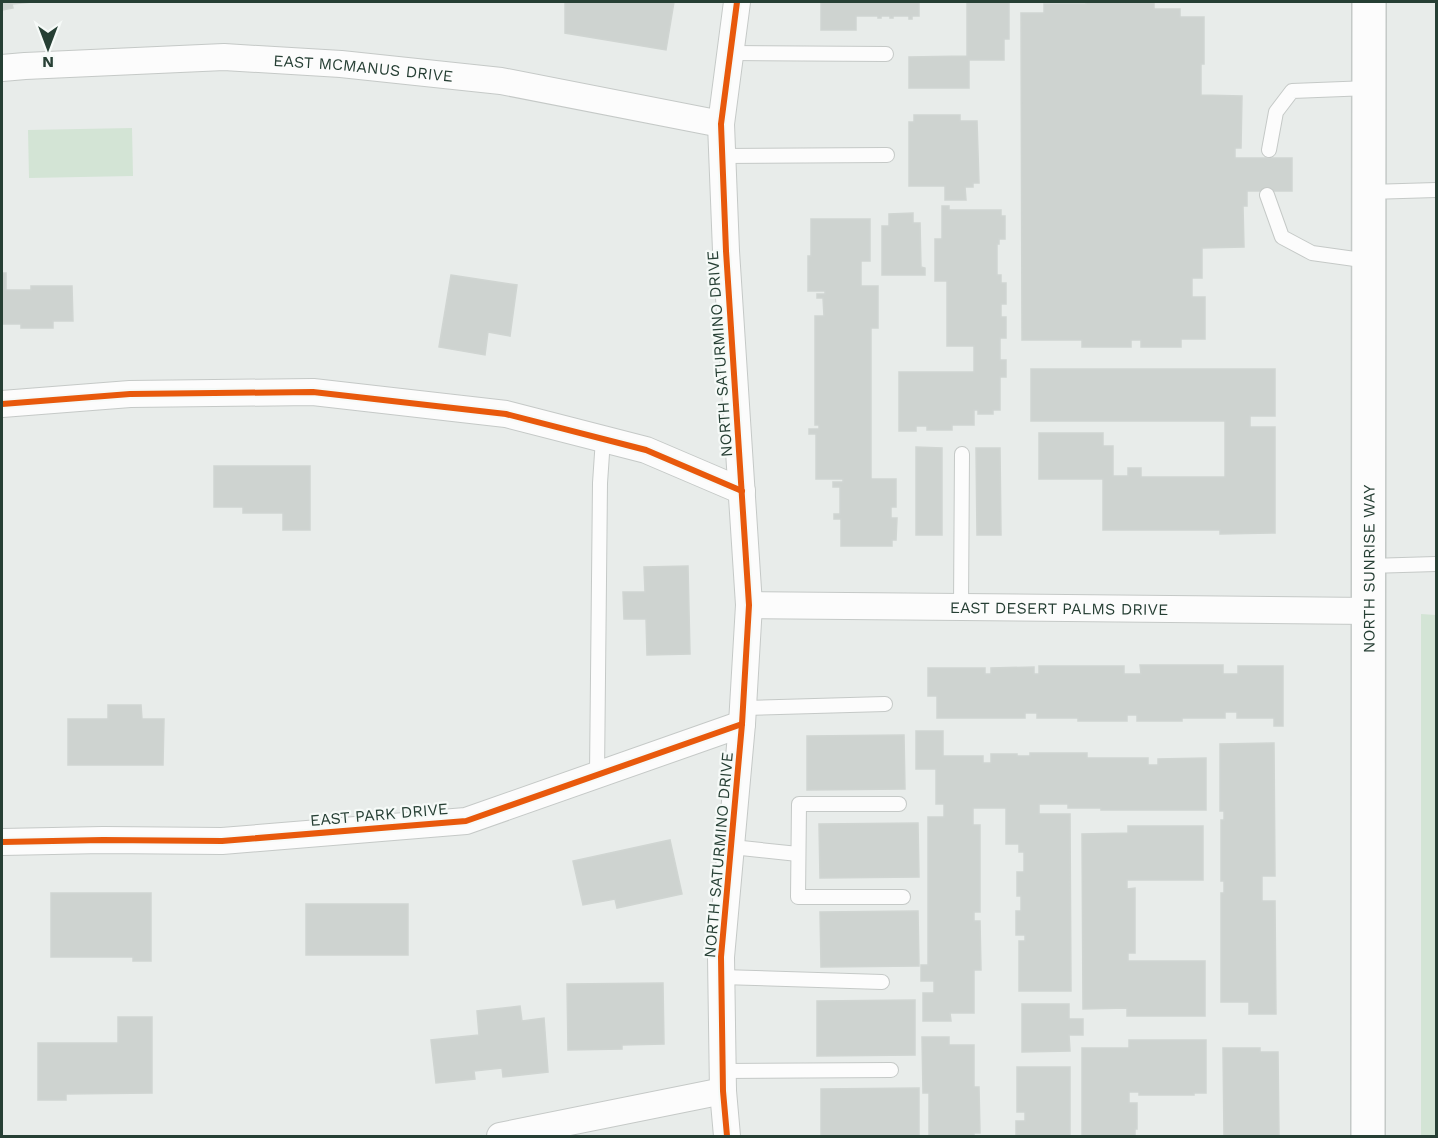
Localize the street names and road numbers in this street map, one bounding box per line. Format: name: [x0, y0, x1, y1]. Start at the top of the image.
street label: EAST MCMANUS DRIVE: [273, 51, 454, 86]
street label: NORTH SATURMINO DRIVE: [703, 250, 736, 458]
street label: NORTH SUNRISE WAY: [1359, 485, 1379, 653]
street label: EAST DESERT PALMS DRIVE: [950, 598, 1168, 619]
street label: NORTH SATURMINO DRIVE: [700, 751, 737, 959]
street label: EAST PARK DRIVE: [309, 799, 449, 830]

